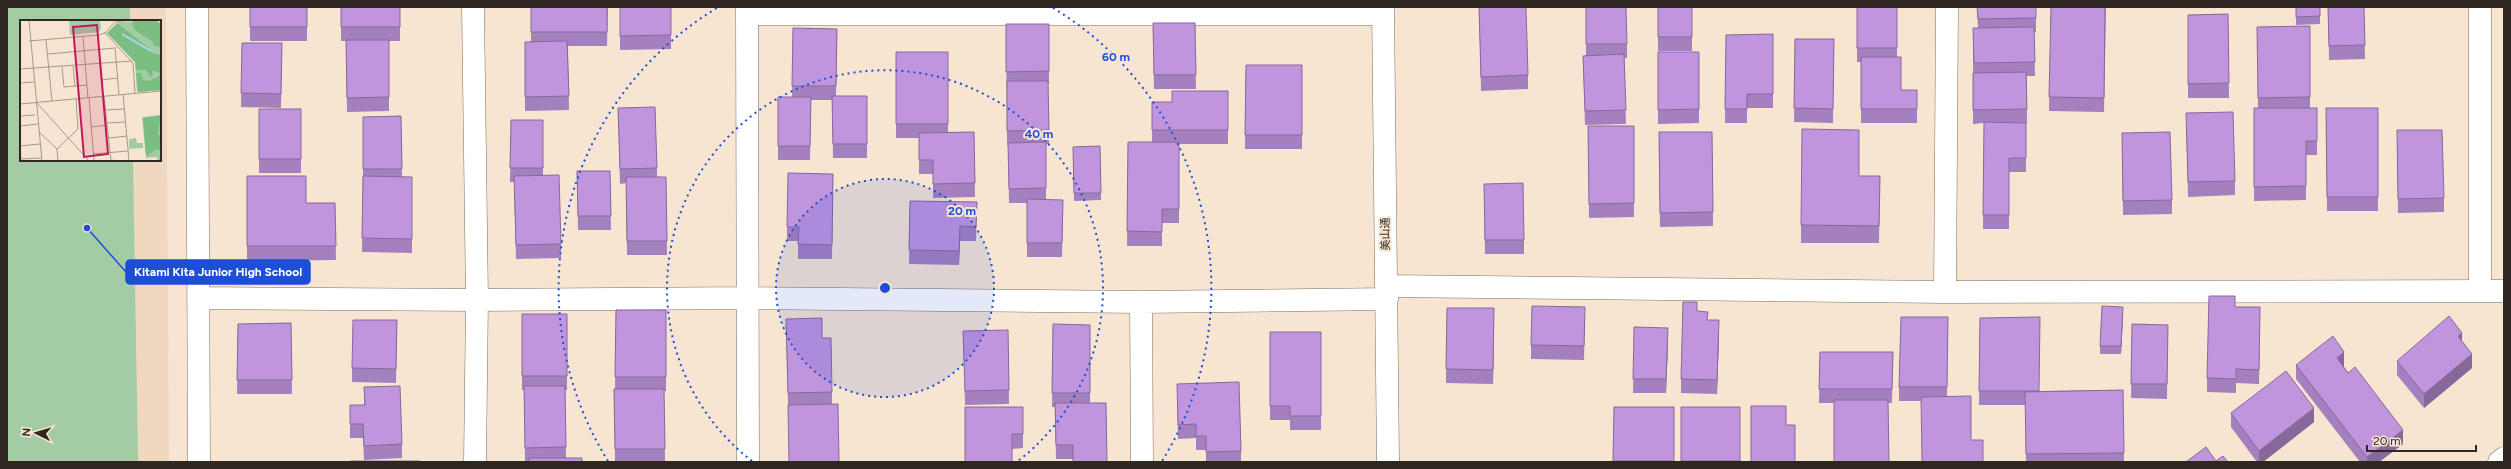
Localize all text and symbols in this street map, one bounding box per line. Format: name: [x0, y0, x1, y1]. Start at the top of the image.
inset map: [20, 20, 161, 161]
text: 60 m: [1102, 50, 1130, 64]
text: 40 m: [1025, 127, 1053, 141]
text: 20 m: [948, 204, 976, 218]
street label: 美山通: [1379, 217, 1392, 251]
callout: Kitami Kita Junior High School: [126, 260, 310, 284]
text: Kitami Kita Junior High School: [134, 265, 302, 279]
centre of rings: [878, 281, 892, 295]
north arrow: [16, 413, 56, 453]
text: N: [20, 427, 33, 437]
scale bar: [2367, 427, 2476, 453]
text: 20 m: [2373, 434, 2401, 448]

